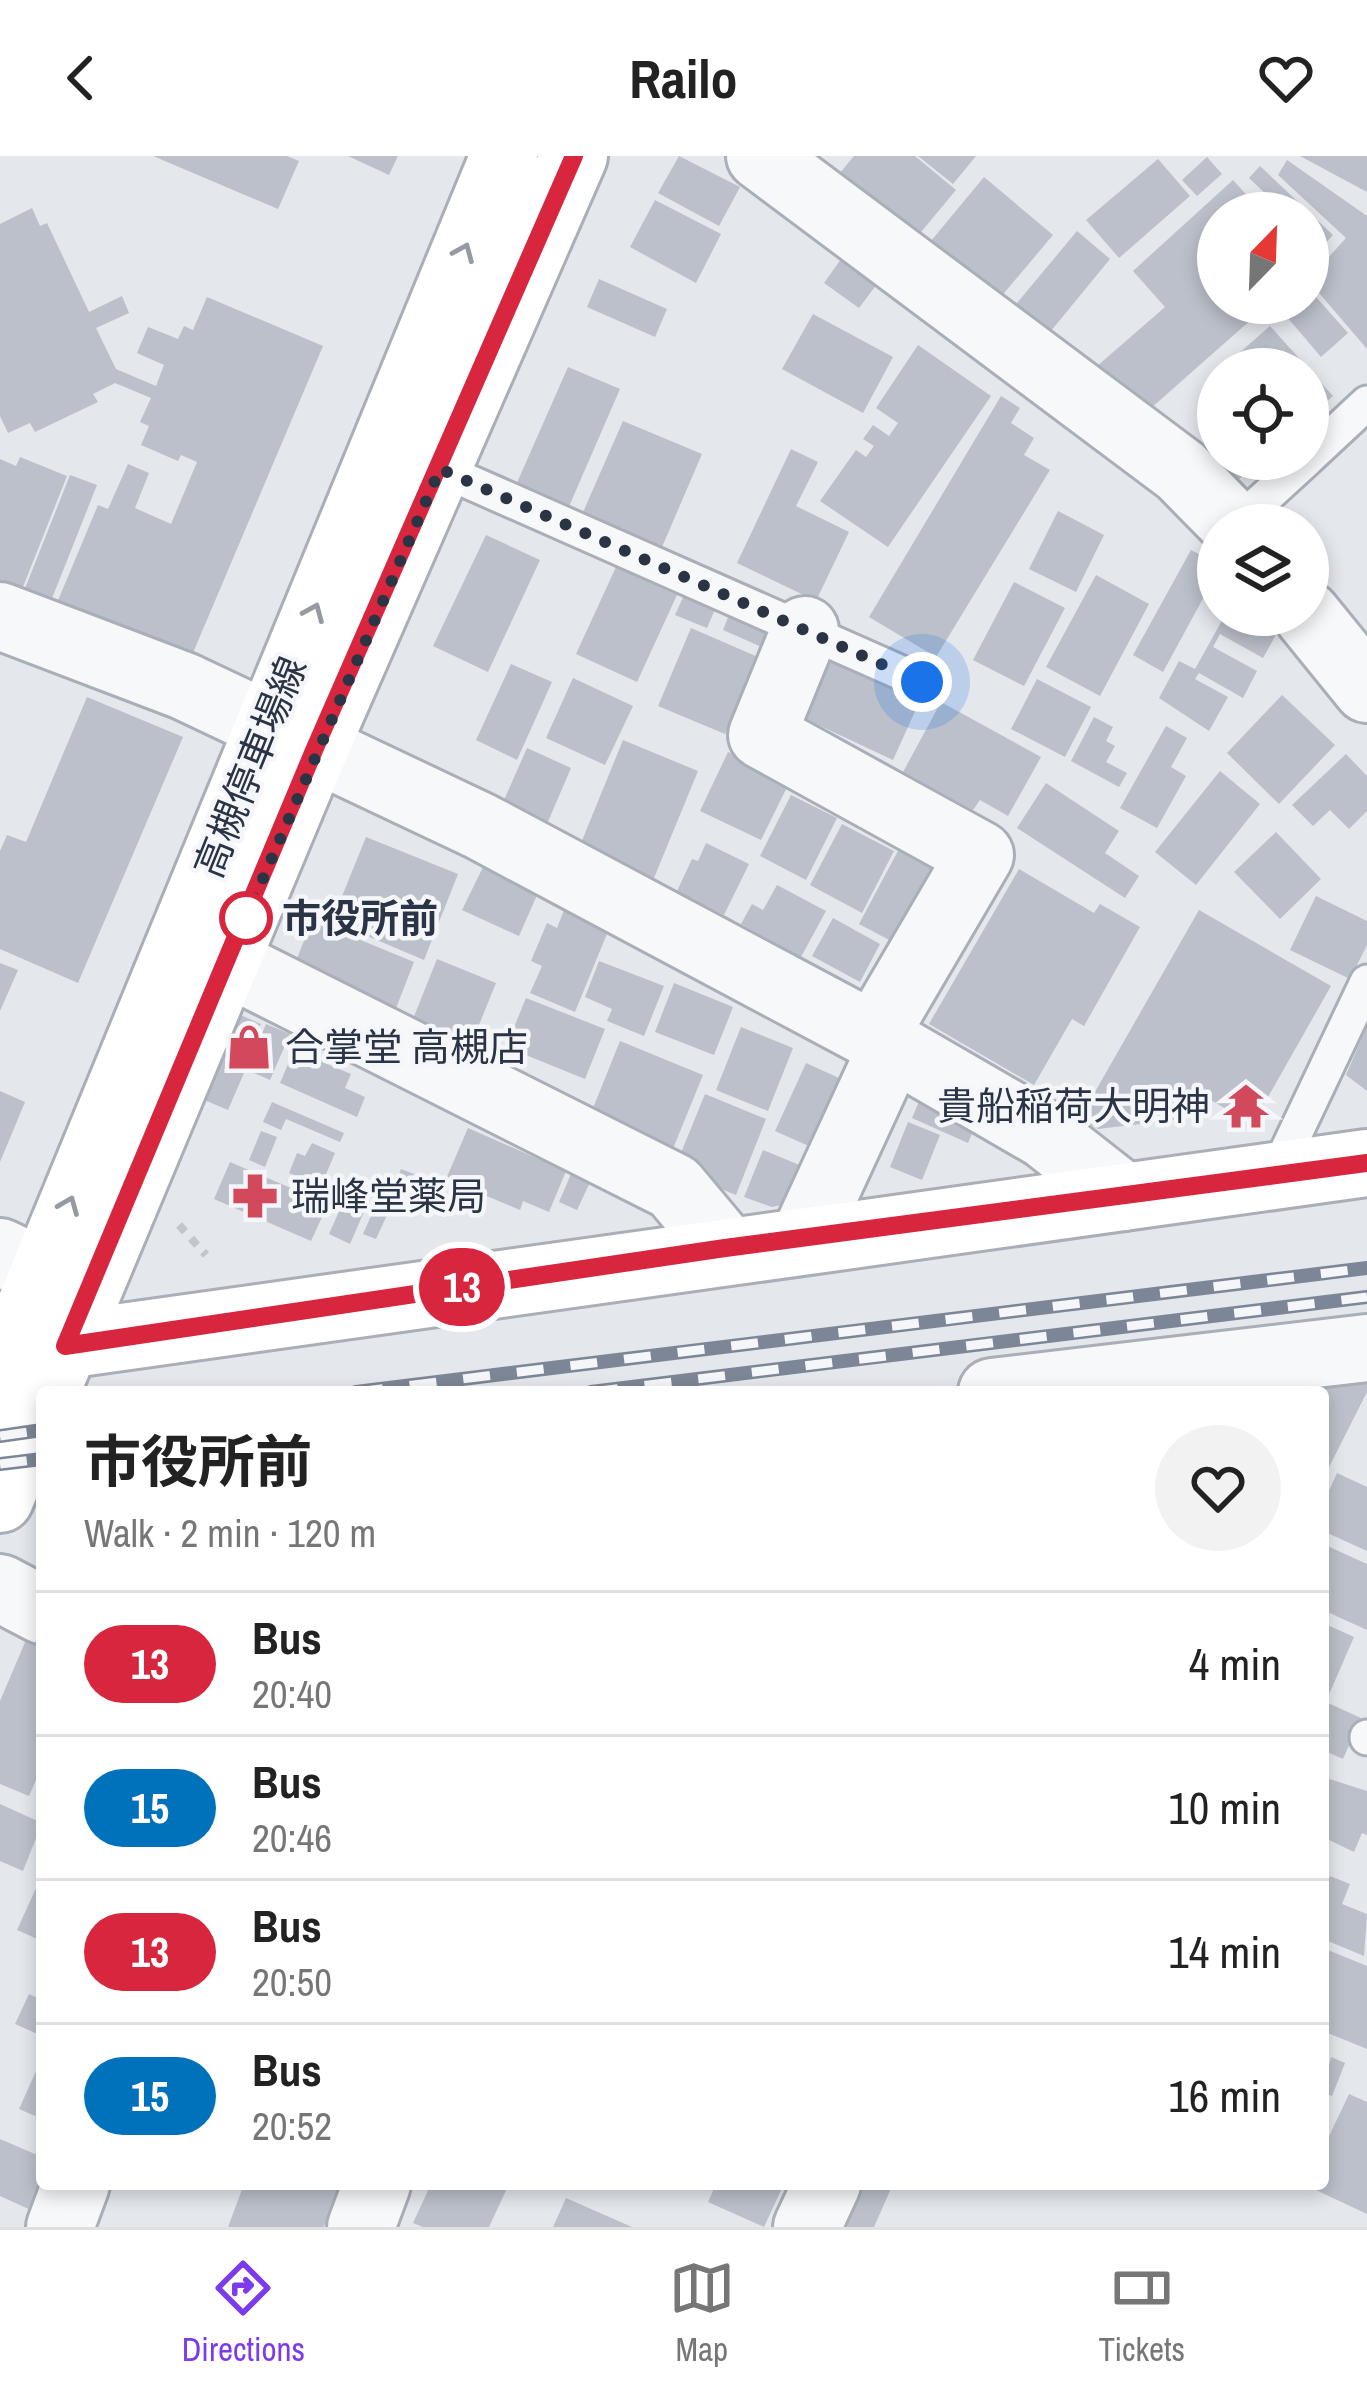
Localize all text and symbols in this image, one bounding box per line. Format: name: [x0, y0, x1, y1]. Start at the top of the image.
text: Railo: [629, 42, 738, 115]
icon: back: [48, 45, 114, 111]
icon: heart: [1253, 45, 1319, 111]
north arrow: [1197, 192, 1329, 324]
map controls: [1197, 192, 1329, 636]
one-way arrow: [450, 242, 474, 263]
button: locate: [1197, 348, 1329, 480]
button: layers: [1197, 504, 1329, 636]
one-way arrow: [300, 602, 324, 623]
street label: 高槻停車場線: [182, 649, 318, 885]
your location: [892, 652, 952, 712]
place label: 市役所前: [282, 892, 438, 944]
marker: 市役所前: [221, 893, 271, 943]
place label: 合掌堂 高槻店: [285, 1021, 528, 1073]
shop icon: 合掌堂 高槻店: [224, 1022, 274, 1072]
place label: 貴船稲荷大明神: [937, 1080, 1210, 1132]
temple icon: 貴船稲荷大明神: [1221, 1081, 1271, 1131]
place label: 瑞峰堂薬局: [291, 1170, 486, 1222]
pharmacy icon: 瑞峰堂薬局: [230, 1171, 280, 1221]
one-way arrow: [55, 1196, 79, 1217]
line badge: 13: [408, 1248, 516, 1326]
text: 13: [443, 1259, 481, 1315]
text: 市役所前: [84, 1423, 312, 1500]
button: heart: [1155, 1425, 1281, 1551]
text: Walk · 2 min · 120 m: [84, 1507, 376, 1559]
text: Bus: [252, 1607, 322, 1668]
text: 4 min: [1189, 1633, 1281, 1694]
text: 13: [131, 1636, 169, 1692]
text: 20:40: [252, 1668, 332, 1720]
text: Bus: [252, 1751, 322, 1812]
text: 10 min: [1168, 1777, 1281, 1838]
text: 15: [131, 1780, 169, 1836]
text: 20:46: [252, 1812, 332, 1864]
text: Bus: [252, 1895, 322, 1956]
text: 14 min: [1168, 1921, 1281, 1982]
text: 13: [131, 1924, 169, 1980]
text: 20:50: [252, 1956, 332, 2008]
text: Bus: [252, 2039, 322, 2100]
text: 16 min: [1168, 2065, 1281, 2126]
text: 15: [131, 2068, 169, 2124]
text: 20:52: [252, 2100, 332, 2152]
tab: Directions: [182, 2255, 305, 2371]
tab: Map: [669, 2255, 735, 2371]
tab: Tickets: [1099, 2255, 1185, 2371]

